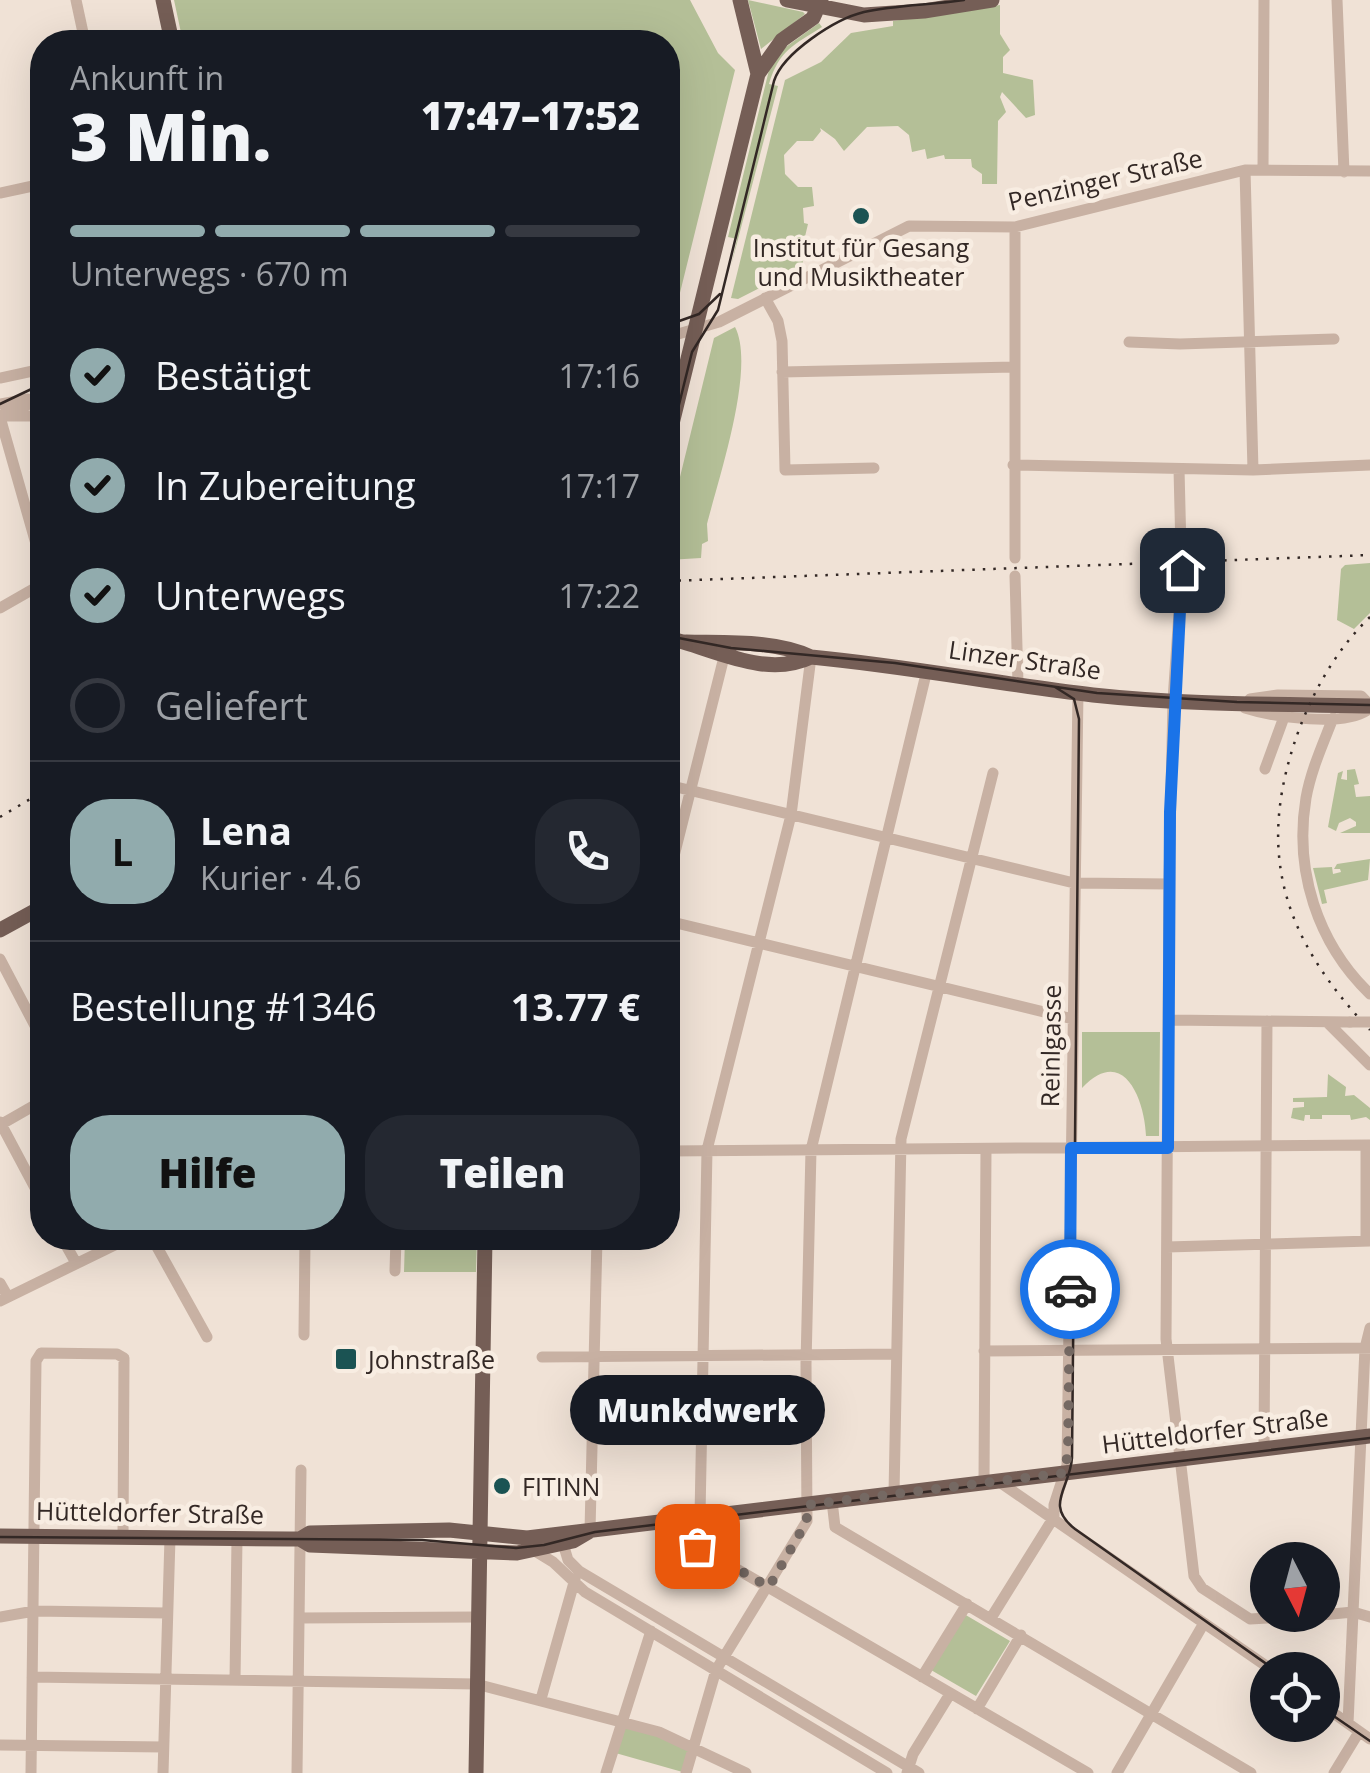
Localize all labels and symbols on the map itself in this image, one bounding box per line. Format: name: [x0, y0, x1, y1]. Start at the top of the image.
street label: Penzinger Straße: [1005, 140, 1205, 218]
marker: Institut für Gesang und Musiktheater: [850, 205, 872, 227]
place label: Institut für Gesang und Musiktheater: [753, 230, 970, 293]
pin: [1140, 528, 1225, 613]
street label: Linzer Straße: [947, 631, 1103, 687]
street label: Reinlgasse: [1032, 984, 1068, 1108]
courier: [1020, 1239, 1120, 1339]
place label: Johnstraße: [366, 1342, 495, 1376]
marker: Johnstraße: [333, 1346, 359, 1372]
callout: Munkdwerk: [570, 1376, 824, 1446]
street label: Hütteldorfer Straße: [1100, 1399, 1330, 1461]
place label: FITINN: [522, 1469, 600, 1503]
marker: FITINN: [491, 1475, 513, 1497]
street label: Hütteldorfer Straße: [36, 1493, 264, 1531]
pin: [655, 1504, 740, 1589]
north arrow: [1250, 1542, 1340, 1632]

